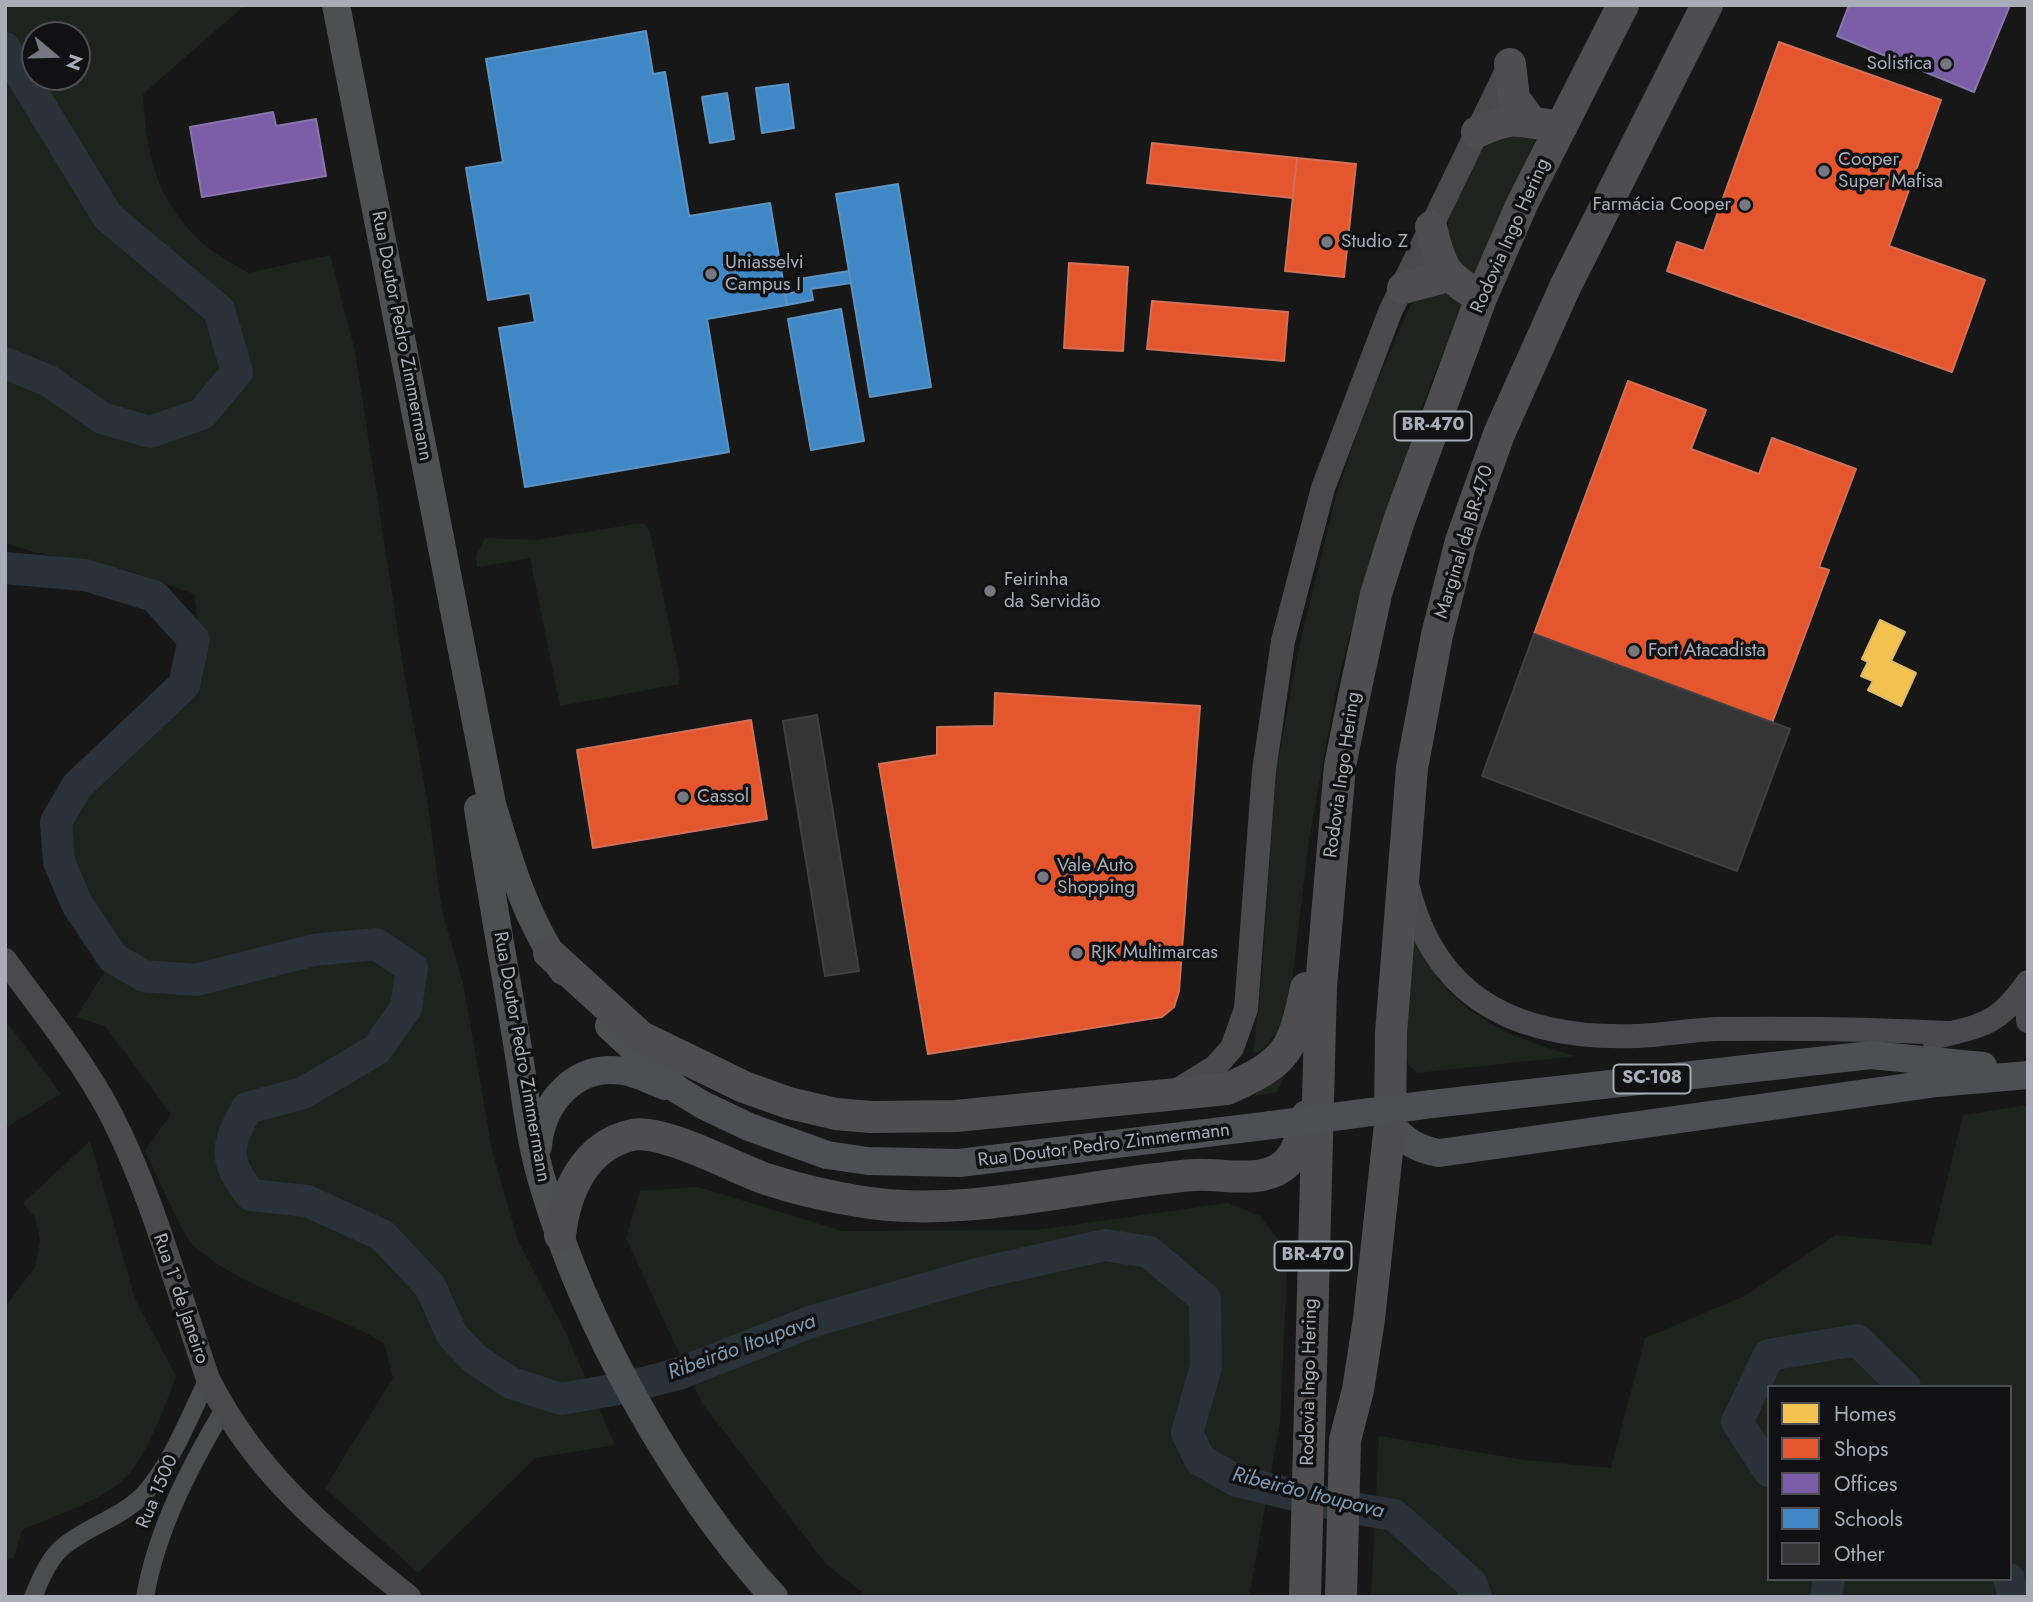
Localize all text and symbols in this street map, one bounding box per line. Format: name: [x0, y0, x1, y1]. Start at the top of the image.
north arrow: [21, 21, 91, 91]
text: N: [59, 51, 90, 74]
place label: Solistica: [1867, 53, 1932, 75]
marker: Solistica: [1938, 56, 1954, 72]
place label: Cooper Super Mafisa: [1838, 149, 1943, 193]
street label: Rodovia Ingo Hering: [1467, 155, 1555, 317]
marker: Cooper Super Mafisa: [1816, 163, 1832, 179]
place label: Farmácia Cooper: [1593, 194, 1731, 216]
marker: Farmácia Cooper: [1737, 197, 1753, 213]
street label: Rua Doutor Pedro Zimmermann: [366, 209, 436, 463]
place label: Studio Z: [1341, 231, 1408, 253]
marker: Studio Z: [1319, 234, 1335, 250]
place label: Uniasselvi Campus I: [725, 252, 804, 296]
marker: Uniasselvi Campus I: [703, 266, 719, 282]
road number: BR-470: [1394, 412, 1472, 440]
street label: Marginal da BR-470: [1431, 463, 1499, 621]
place label: Feirinha da Servidão: [1004, 569, 1101, 613]
marker: Feirinha da Servidão: [982, 583, 998, 599]
place label: Fort Atacadista: [1648, 640, 1766, 662]
marker: Fort Atacadista: [1626, 643, 1642, 659]
street label: Rodovia Ingo Hering: [1320, 691, 1366, 859]
place label: Cassol: [697, 786, 749, 808]
marker: Cassol: [675, 789, 691, 805]
place label: Vale Auto Shopping: [1057, 855, 1135, 899]
marker: Vale Auto Shopping: [1035, 869, 1051, 885]
street label: Rua Doutor Pedro Zimmermann: [488, 930, 554, 1184]
place label: RJK Multimarcas: [1091, 942, 1218, 964]
marker: RJK Multimarcas: [1069, 945, 1085, 961]
road number: SC-108: [1614, 1064, 1690, 1094]
street label: Rua Doutor Pedro Zimmermann: [977, 1119, 1231, 1173]
street label: Rua 1º de Janeiro: [147, 1231, 213, 1367]
road number: BR-470: [1274, 1241, 1352, 1270]
street label: Rodovia Ingo Hering: [1297, 1298, 1323, 1466]
water label: Ribeirão Itoupava: [665, 1310, 819, 1386]
legend: [1767, 1385, 2012, 1581]
text: Homes: [1834, 1399, 1896, 1429]
text: Shops: [1834, 1434, 1888, 1464]
street label: Rua 1500: [132, 1452, 184, 1532]
water label: Ribeirão Itoupava: [1229, 1463, 1387, 1525]
text: Offices: [1834, 1469, 1897, 1499]
text: Schools: [1834, 1504, 1903, 1534]
text: Other: [1834, 1539, 1885, 1569]

